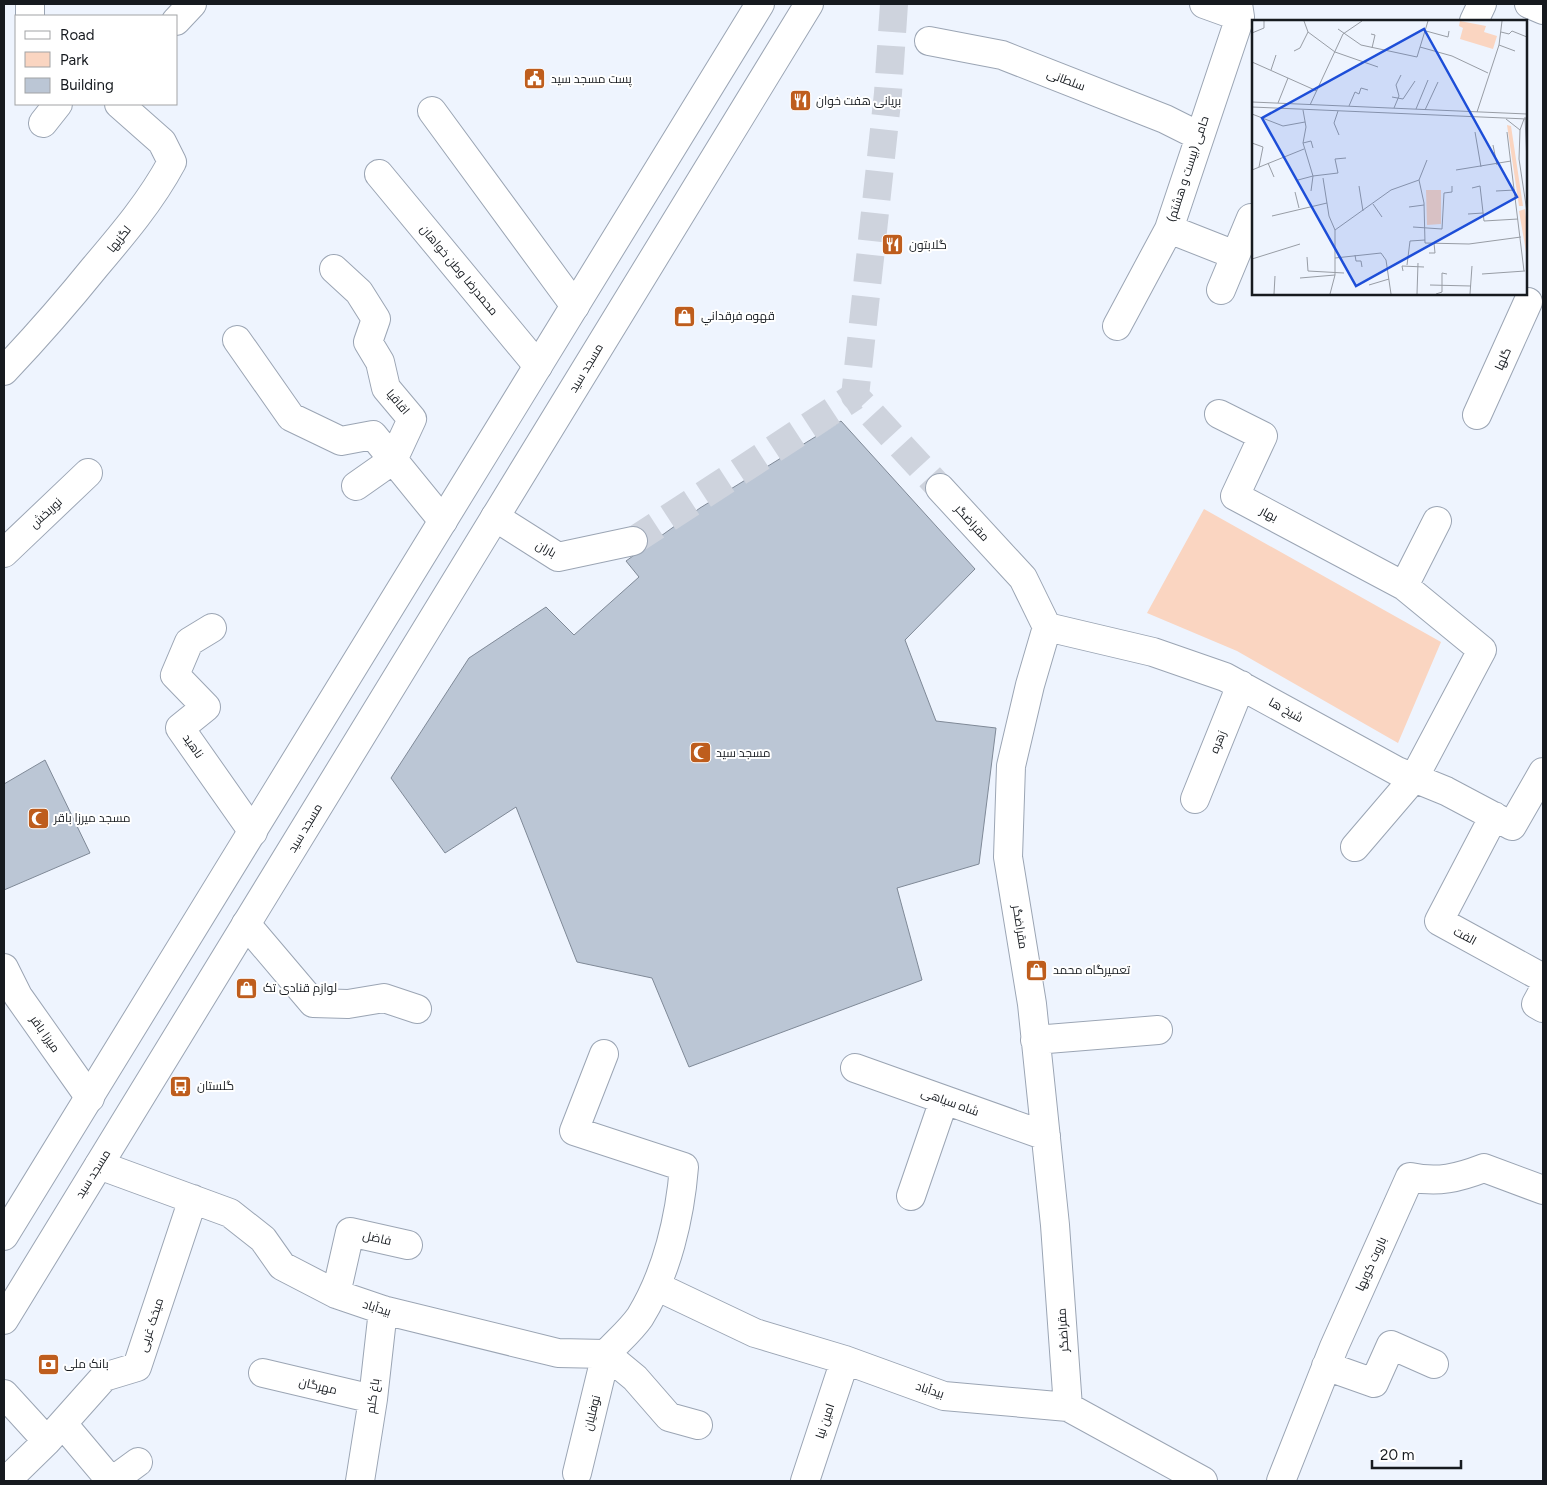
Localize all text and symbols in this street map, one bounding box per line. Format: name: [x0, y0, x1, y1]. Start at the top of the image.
legend: [15, 15, 178, 105]
inset map: [1252, 20, 1527, 295]
text: Road: [60, 26, 95, 44]
text: Park: [60, 51, 89, 69]
street label: سلطانی: [1045, 66, 1087, 94]
public building icon: پست مسجد سید: [523, 67, 547, 91]
place label: پست مسجد سید: [551, 72, 633, 88]
text: Building: [60, 76, 114, 94]
restaurant icon: بریانی هفت خوان: [788, 89, 812, 113]
place label: بریانی هفت خوان: [816, 94, 901, 108]
street label: حامی (بیست و هشتم): [1164, 114, 1213, 224]
street label: محمدرضا وطن خواهان: [417, 222, 501, 318]
street label: لگزیها: [104, 223, 134, 255]
restaurant icon: گلابتون: [881, 233, 905, 257]
place label: گلابتون: [909, 238, 947, 252]
shop icon: قهوه فرقداني: [673, 304, 697, 328]
place label: قهوه فرقداني: [701, 309, 775, 326]
street label: مسجد سید: [566, 341, 606, 395]
street label: گلها: [1492, 346, 1514, 372]
street label: اقاقیا: [384, 387, 412, 417]
street label: نوربخش: [27, 495, 65, 531]
street label: مقراضگر: [951, 501, 992, 544]
street label: بهار: [1257, 503, 1280, 524]
street label: باران: [533, 538, 559, 560]
street label: شیخ ها: [1266, 695, 1306, 726]
street label: زهره: [1207, 729, 1229, 755]
street label: ناهید: [180, 731, 206, 761]
mosque icon: مسجد سید: [688, 741, 712, 765]
place label: مسجد سید: [716, 746, 771, 760]
street label: مسجد سید: [285, 801, 325, 855]
mosque icon: مسجد میرزا باقر: [26, 806, 50, 830]
place label: مسجد میرزا باقر: [53, 811, 130, 825]
street label: مقراضگر: [1009, 903, 1030, 950]
street label: الفت: [1451, 924, 1479, 948]
shop icon: تعمیرگاه محمد: [1025, 958, 1049, 982]
place label: تعمیرگاه محمد: [1053, 963, 1131, 977]
shop icon: لوازم قنادی تک: [235, 976, 259, 1000]
place label: لوازم قنادی تک: [263, 981, 337, 996]
street label: میرزا باقر: [27, 1012, 63, 1055]
bus stop icon: گلستان: [169, 1074, 193, 1098]
place label: گلستان: [197, 1079, 234, 1093]
street label: شاه سیاهی: [919, 1085, 981, 1119]
street label: مسجد سید: [73, 1147, 113, 1201]
street label: فاضل: [361, 1228, 393, 1248]
street label: باروت کوبها: [1353, 1235, 1389, 1293]
street label: میخک غربی: [136, 1296, 166, 1354]
street label: بیدآباد: [361, 1297, 393, 1319]
street label: مقراضگر: [1054, 1307, 1072, 1354]
bank icon: بانک ملی: [36, 1352, 60, 1376]
place label: بانک ملی: [64, 1357, 109, 1371]
street label: مهرگان: [297, 1375, 339, 1397]
street label: باغ کلم: [364, 1377, 383, 1415]
street label: بیدآباد: [914, 1379, 946, 1401]
street label: نوفلیان: [581, 1394, 603, 1432]
street label: امین نیا: [813, 1402, 837, 1440]
scale bar: [1372, 1438, 1461, 1470]
text: 20 m: [1380, 1446, 1414, 1464]

